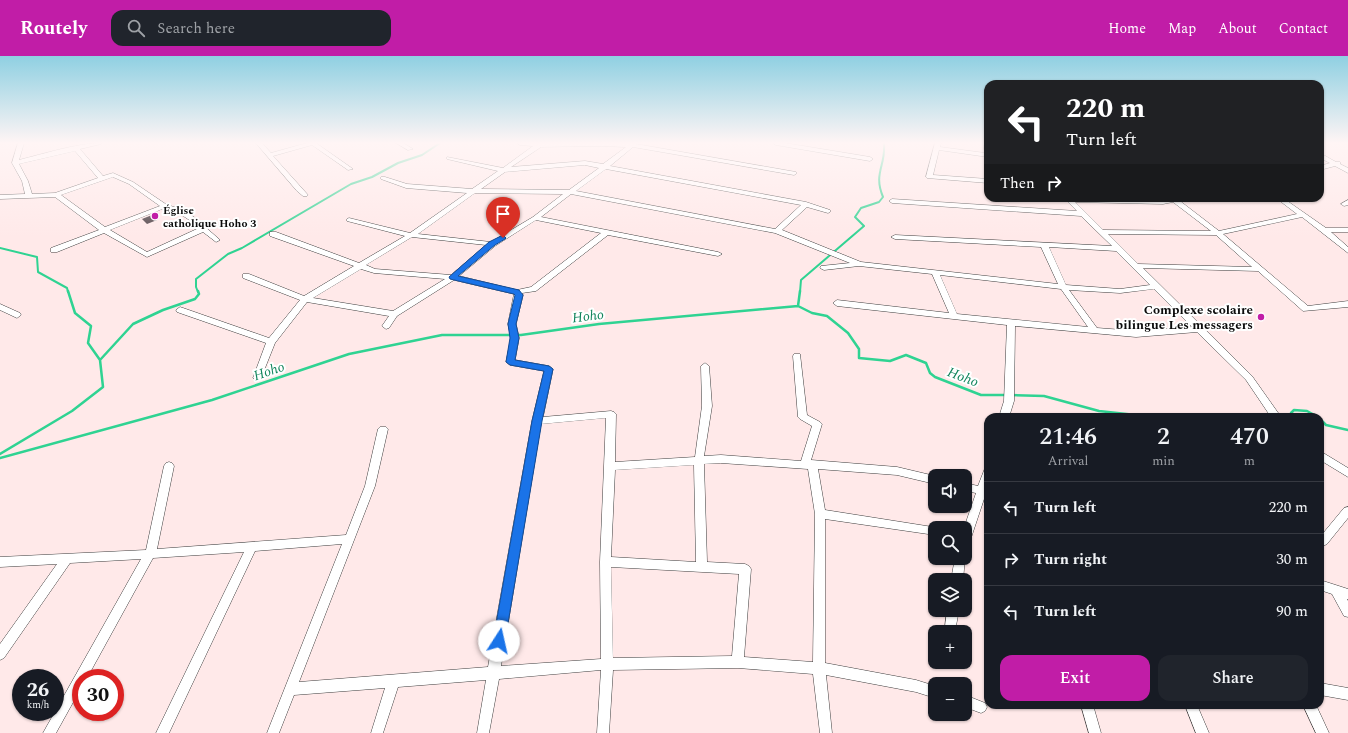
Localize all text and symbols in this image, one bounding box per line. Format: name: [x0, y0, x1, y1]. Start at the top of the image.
search box: [111, 10, 391, 46]
text: Routely: [20, 14, 87, 43]
icon: search: [125, 17, 147, 39]
text: Search here: [157, 17, 235, 40]
text: Home: [1108, 18, 1146, 39]
text: Map: [1168, 18, 1196, 39]
text: About: [1218, 18, 1257, 39]
text: Contact: [1279, 18, 1328, 39]
text: 220 m: [1066, 87, 1145, 130]
icon: left: [1000, 96, 1052, 148]
text: Turn left: [1066, 126, 1137, 153]
text: Then: [1000, 172, 1035, 195]
icon: right: [1043, 172, 1065, 194]
pin: [486, 197, 520, 238]
place label: Église catholique Hoho 3: [163, 202, 256, 232]
icon: arrive: [492, 203, 514, 225]
marker: Église catholique Hoho 3: [150, 211, 160, 221]
place label: Complexe scolaire bilingue Les messagers: [1116, 300, 1253, 335]
water label: Hoho: [571, 304, 605, 328]
marker: Complexe scolaire bilingue Les messagers: [1256, 312, 1266, 322]
water label: Hoho: [250, 356, 288, 386]
water label: Hoho: [944, 361, 982, 393]
text: 21:46: [1039, 419, 1097, 455]
text: 2: [1157, 419, 1170, 455]
text: 470: [1230, 419, 1269, 455]
text: Arrival: [1048, 451, 1088, 471]
text: min: [1152, 451, 1175, 471]
text: m: [1244, 451, 1255, 471]
map controls: [928, 469, 972, 721]
button: sound: [928, 469, 972, 513]
text: Turn left: [1034, 496, 1096, 519]
text: 220 m: [1269, 496, 1308, 519]
icon: left: [1000, 497, 1022, 519]
button: search: [928, 521, 972, 565]
text: Turn right: [1034, 548, 1107, 571]
text: 30 m: [1276, 548, 1308, 571]
icon: right: [1000, 549, 1022, 571]
button: layers: [928, 573, 972, 617]
text: Turn left: [1034, 600, 1096, 623]
text: 90 m: [1276, 600, 1308, 623]
icon: left: [1000, 601, 1022, 623]
position arrow: [478, 620, 520, 662]
button: +: [928, 625, 972, 669]
button: Exit: [1000, 655, 1150, 701]
button: Share: [1158, 655, 1308, 701]
speed limit sign: 30: [72, 669, 124, 721]
text: 26: [27, 675, 49, 705]
button: −: [928, 677, 972, 721]
text: km/h: [27, 697, 49, 713]

